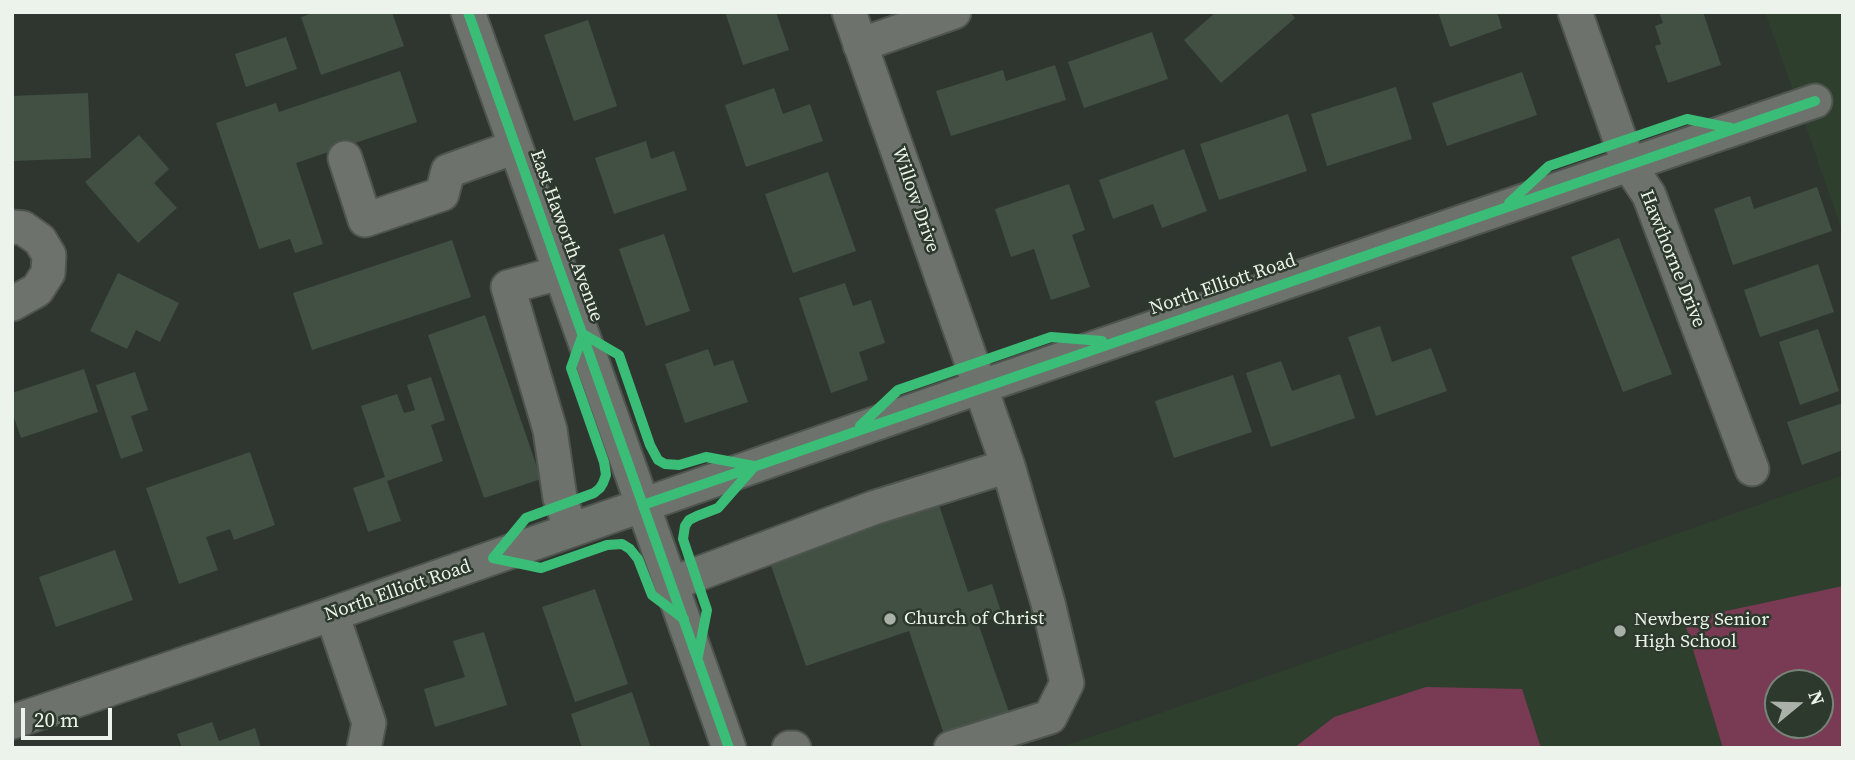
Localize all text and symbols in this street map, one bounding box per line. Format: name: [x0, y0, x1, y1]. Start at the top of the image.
street label: Willow Drive: [886, 144, 944, 256]
street label: East Haworth Avenue: [524, 147, 608, 325]
street label: Hawthorne Drive: [1634, 187, 1710, 331]
street label: North Elliott Road: [1147, 249, 1299, 321]
street label: North Elliott Road: [322, 555, 474, 627]
place label: Church of Christ: [904, 608, 1044, 630]
place label: Newberg Senior High School: [1634, 609, 1769, 653]
marker: Church of Christ: [882, 611, 898, 627]
marker: Newberg Senior High School: [1612, 623, 1628, 639]
north arrow: [1764, 669, 1834, 739]
text: N: [1802, 687, 1832, 709]
scale bar: [24, 694, 116, 738]
text: 20 m: [34, 705, 79, 734]

